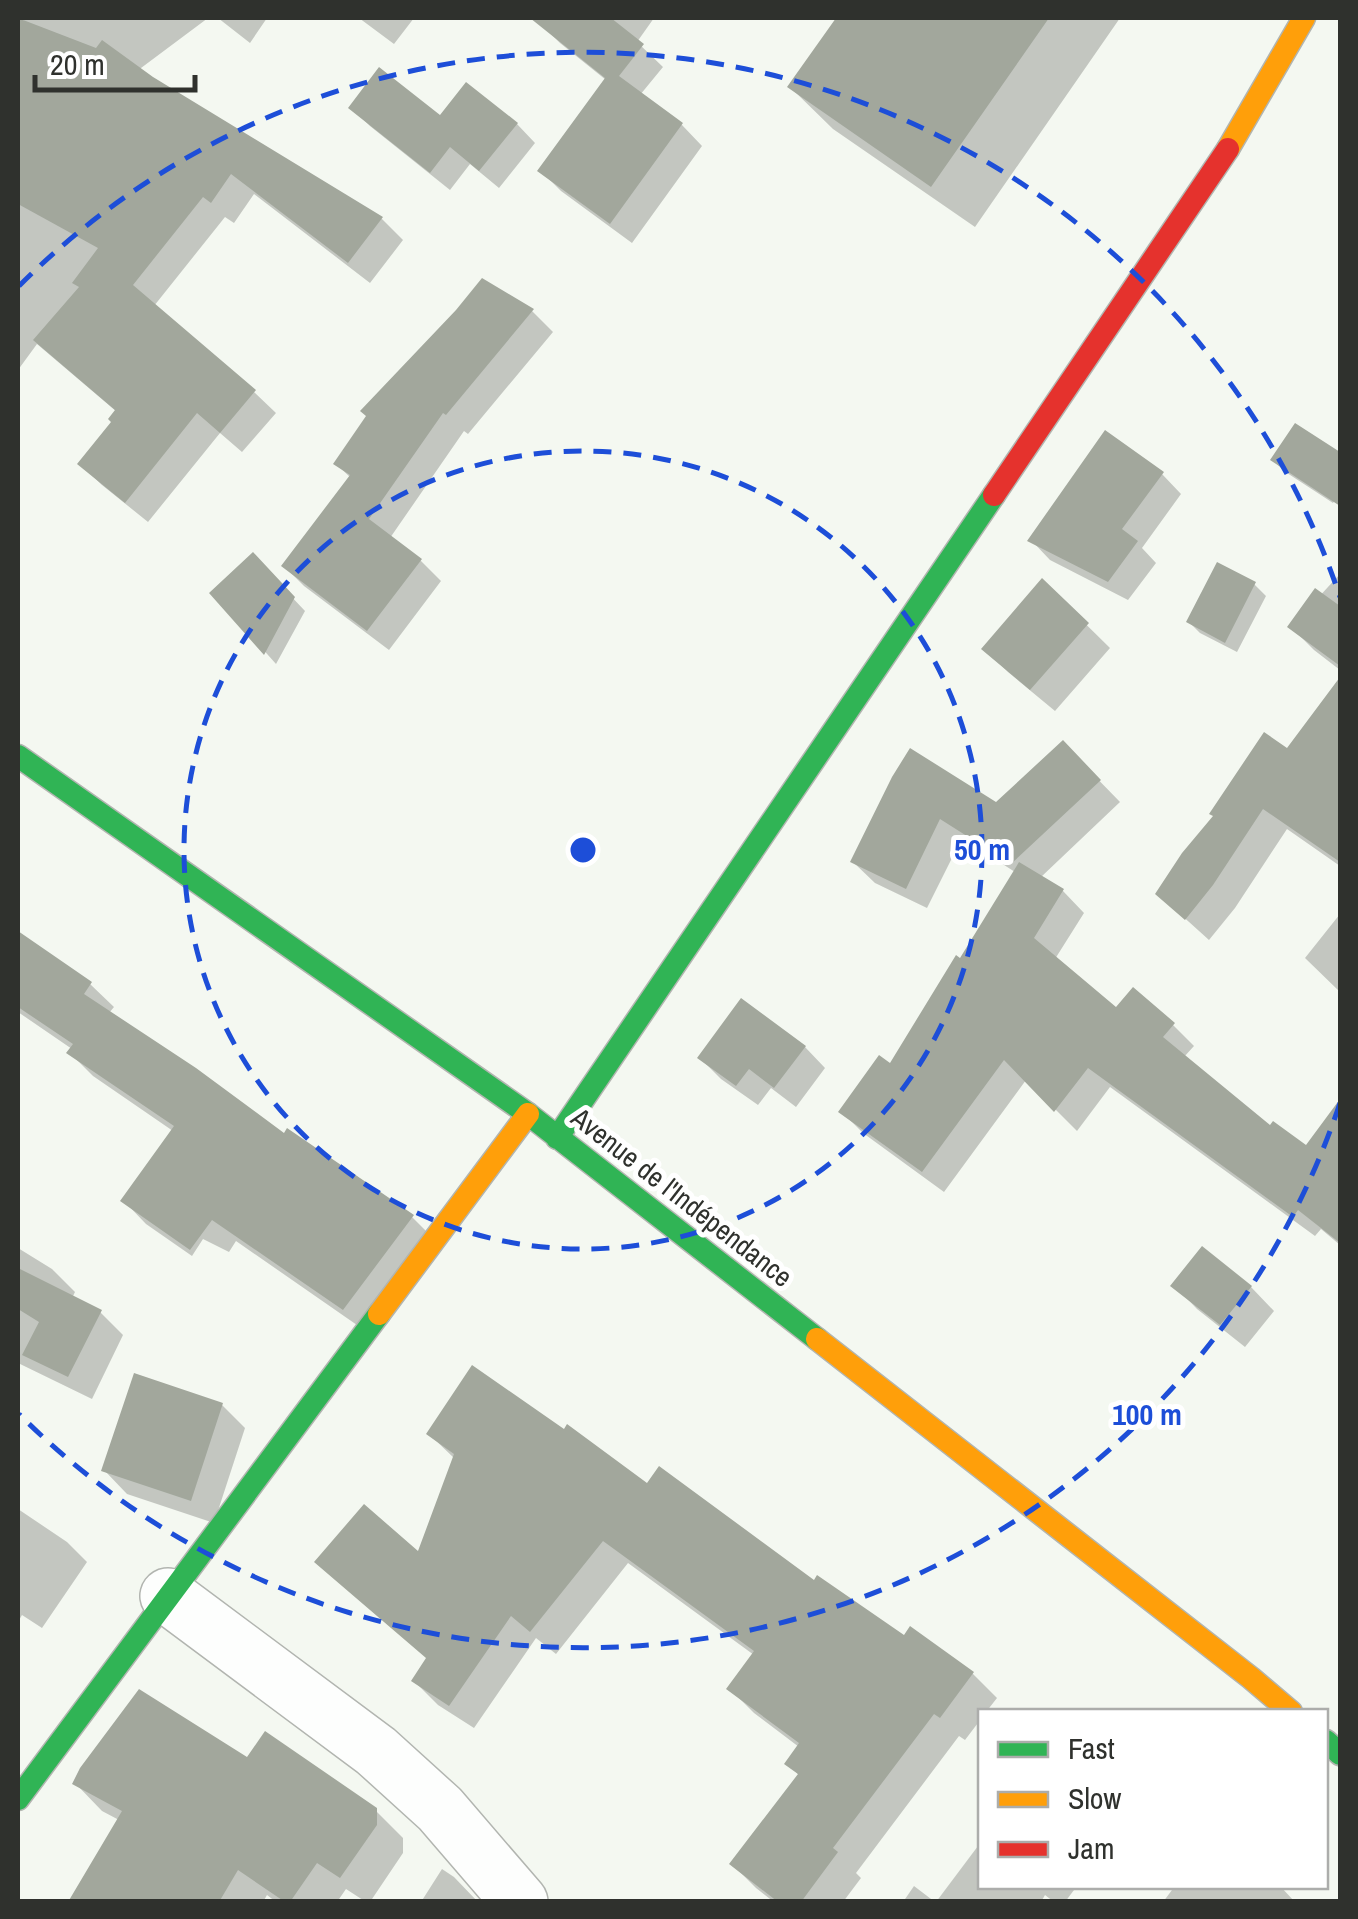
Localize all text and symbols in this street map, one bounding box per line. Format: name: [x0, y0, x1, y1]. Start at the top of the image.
scale bar: [35, 30, 195, 92]
text: 20 m: [50, 44, 105, 84]
text: 50 m: [954, 829, 1010, 869]
centre of rings: [565, 832, 601, 868]
street label: Avenue de l'Indépendance: [563, 1098, 800, 1295]
text: 100 m: [1112, 1394, 1182, 1434]
legend: [978, 1709, 1328, 1889]
text: Fast: [1068, 1728, 1115, 1768]
text: Slow: [1068, 1778, 1122, 1818]
text: Jam: [1068, 1828, 1114, 1868]

